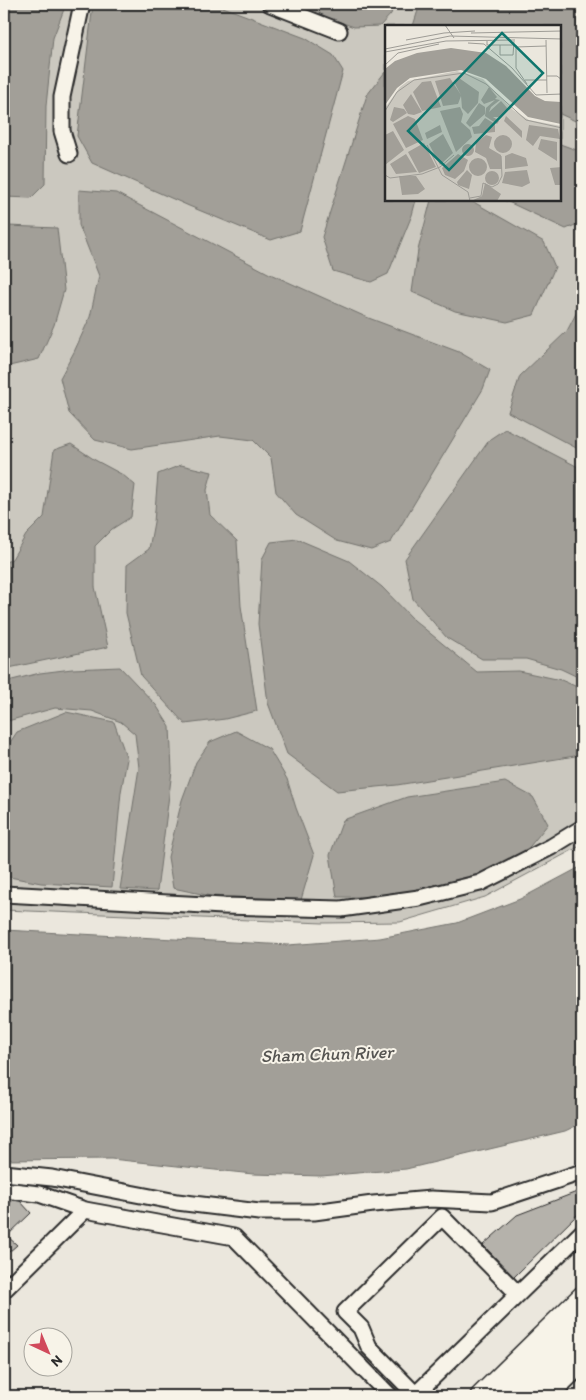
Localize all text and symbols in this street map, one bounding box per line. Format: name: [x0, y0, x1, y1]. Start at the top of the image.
inset map: [385, 25, 561, 201]
water label: Sham Chun River: [260, 1041, 396, 1067]
north arrow: [22, 1328, 72, 1378]
text: N: [47, 1352, 66, 1370]

